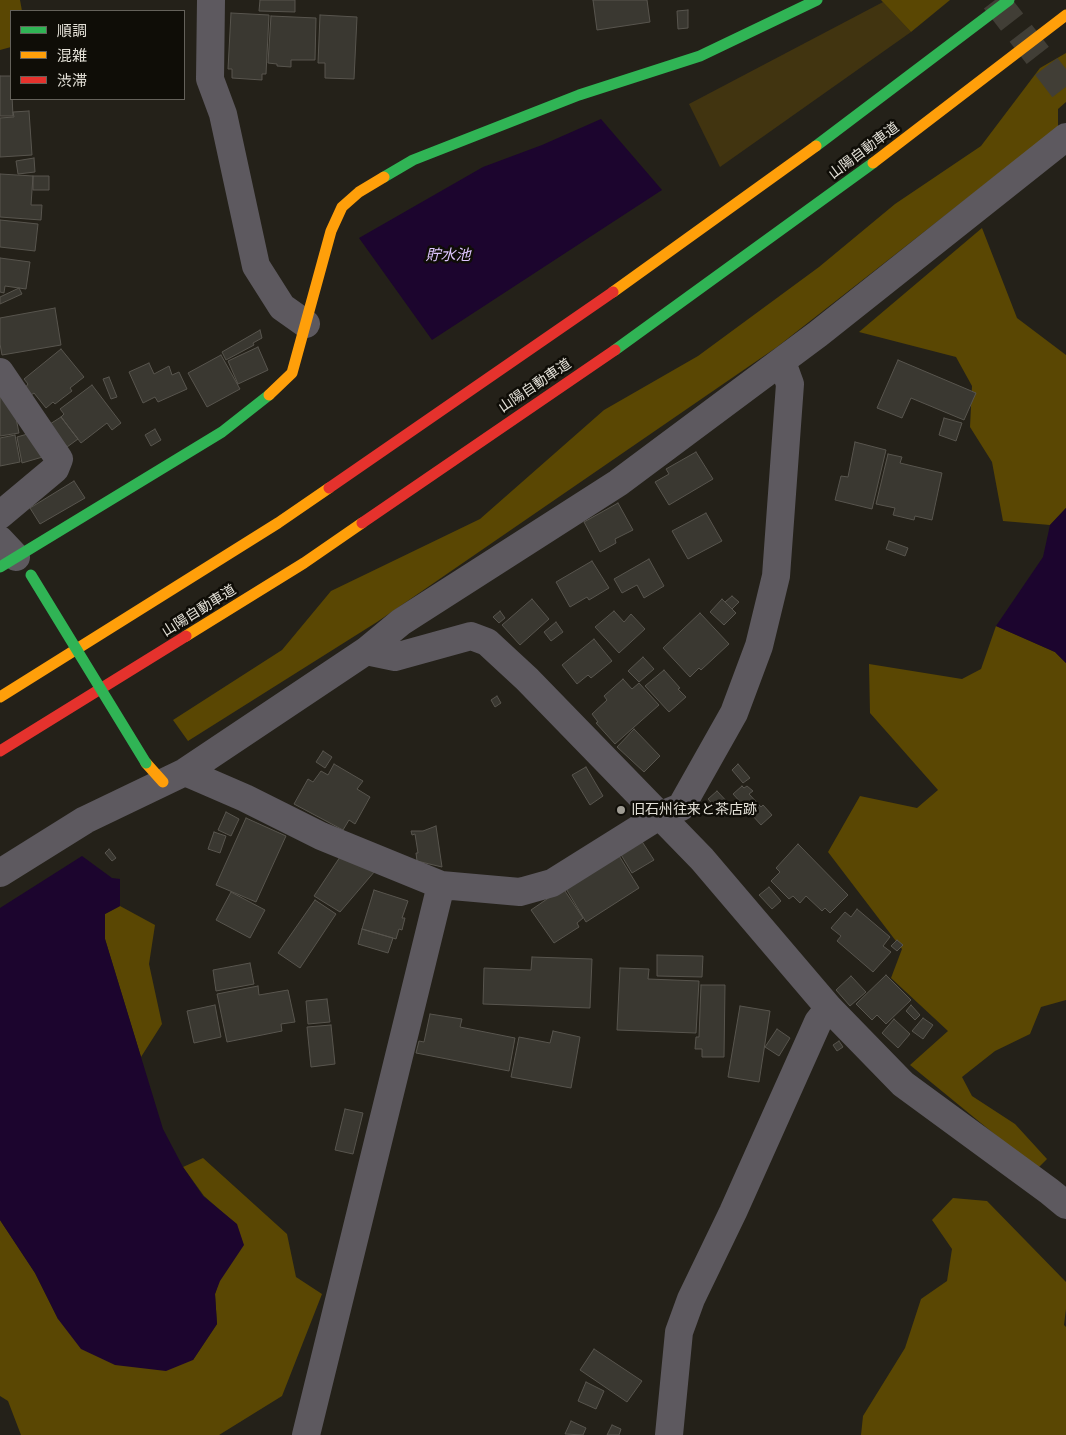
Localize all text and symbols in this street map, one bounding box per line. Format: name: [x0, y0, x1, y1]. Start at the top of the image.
legend: [10, 10, 185, 100]
text: 順調: [57, 22, 87, 40]
text: 混雑: [57, 47, 87, 65]
text: 渋滞: [57, 72, 87, 90]
street label: 山陽自動車道: [825, 119, 903, 183]
water label: 貯水池: [426, 247, 470, 265]
street label: 山陽自動車道: [495, 356, 575, 416]
street label: 山陽自動車道: [159, 582, 239, 640]
place label: 旧石州往来と茶店跡: [631, 802, 757, 818]
marker: 旧石州往来と茶店跡: [615, 804, 627, 816]

